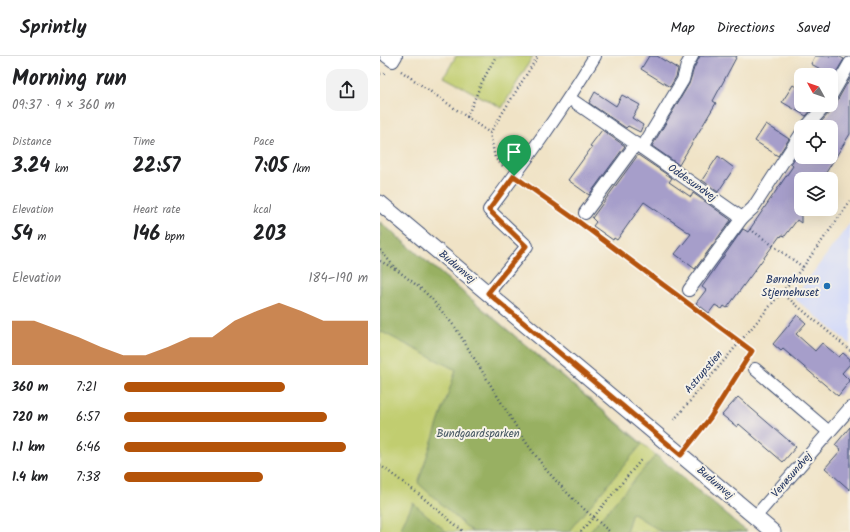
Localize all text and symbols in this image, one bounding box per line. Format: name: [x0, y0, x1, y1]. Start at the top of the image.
text: Sprintly: [20, 13, 87, 43]
text: Map: [670, 17, 695, 39]
text: Directions: [717, 17, 775, 39]
text: Saved: [797, 17, 830, 39]
text: Morning run: [12, 62, 127, 97]
north arrow: [794, 68, 838, 112]
map controls: [794, 68, 838, 216]
button: share: [326, 69, 368, 111]
text: 09:37 · 9 × 360 m: [12, 95, 115, 116]
button: locate: [794, 120, 838, 164]
text: Distance: [12, 133, 52, 151]
text: Time: [133, 133, 155, 151]
text: Pace: [253, 133, 274, 151]
pin: [497, 135, 531, 176]
icon: arrive: [503, 141, 525, 163]
text: 3.24: [12, 151, 50, 183]
text: 22:57: [133, 151, 180, 183]
text: 7:05: [253, 151, 288, 183]
street label: Oddesundvej: [664, 159, 721, 207]
text: km: [50, 160, 69, 178]
text: /km: [288, 160, 310, 178]
button: layers: [794, 172, 838, 216]
text: Elevation: [12, 201, 54, 219]
text: Heart rate: [133, 201, 180, 219]
text: kcal: [253, 201, 271, 219]
text: 54: [12, 219, 33, 251]
text: 146: [133, 219, 160, 251]
text: 203: [253, 219, 286, 251]
text: m: [33, 228, 46, 246]
text: bpm: [160, 228, 185, 246]
street label: Budumvej: [434, 246, 481, 289]
text: Elevation: [12, 268, 61, 289]
text: 184–190 m: [309, 268, 368, 289]
place label: Børnehaven Stjernehuset: [762, 271, 820, 302]
marker: Børnehaven Stjernehuset: [822, 281, 832, 291]
street label: Astrupstien: [680, 346, 728, 398]
text: 360 m: [12, 377, 48, 398]
text: 7:21: [76, 377, 97, 398]
text: 720 m: [12, 407, 48, 428]
text: 6:57: [76, 407, 99, 428]
park label: Bundgaardsparken: [436, 425, 520, 443]
text: 1.1 km: [12, 437, 45, 458]
text: 6:46: [76, 437, 101, 458]
street label: Venøsundvej: [767, 447, 818, 502]
street label: Budumvej: [692, 462, 739, 505]
text: 1.4 km: [12, 467, 48, 488]
text: 7:38: [76, 467, 100, 488]

